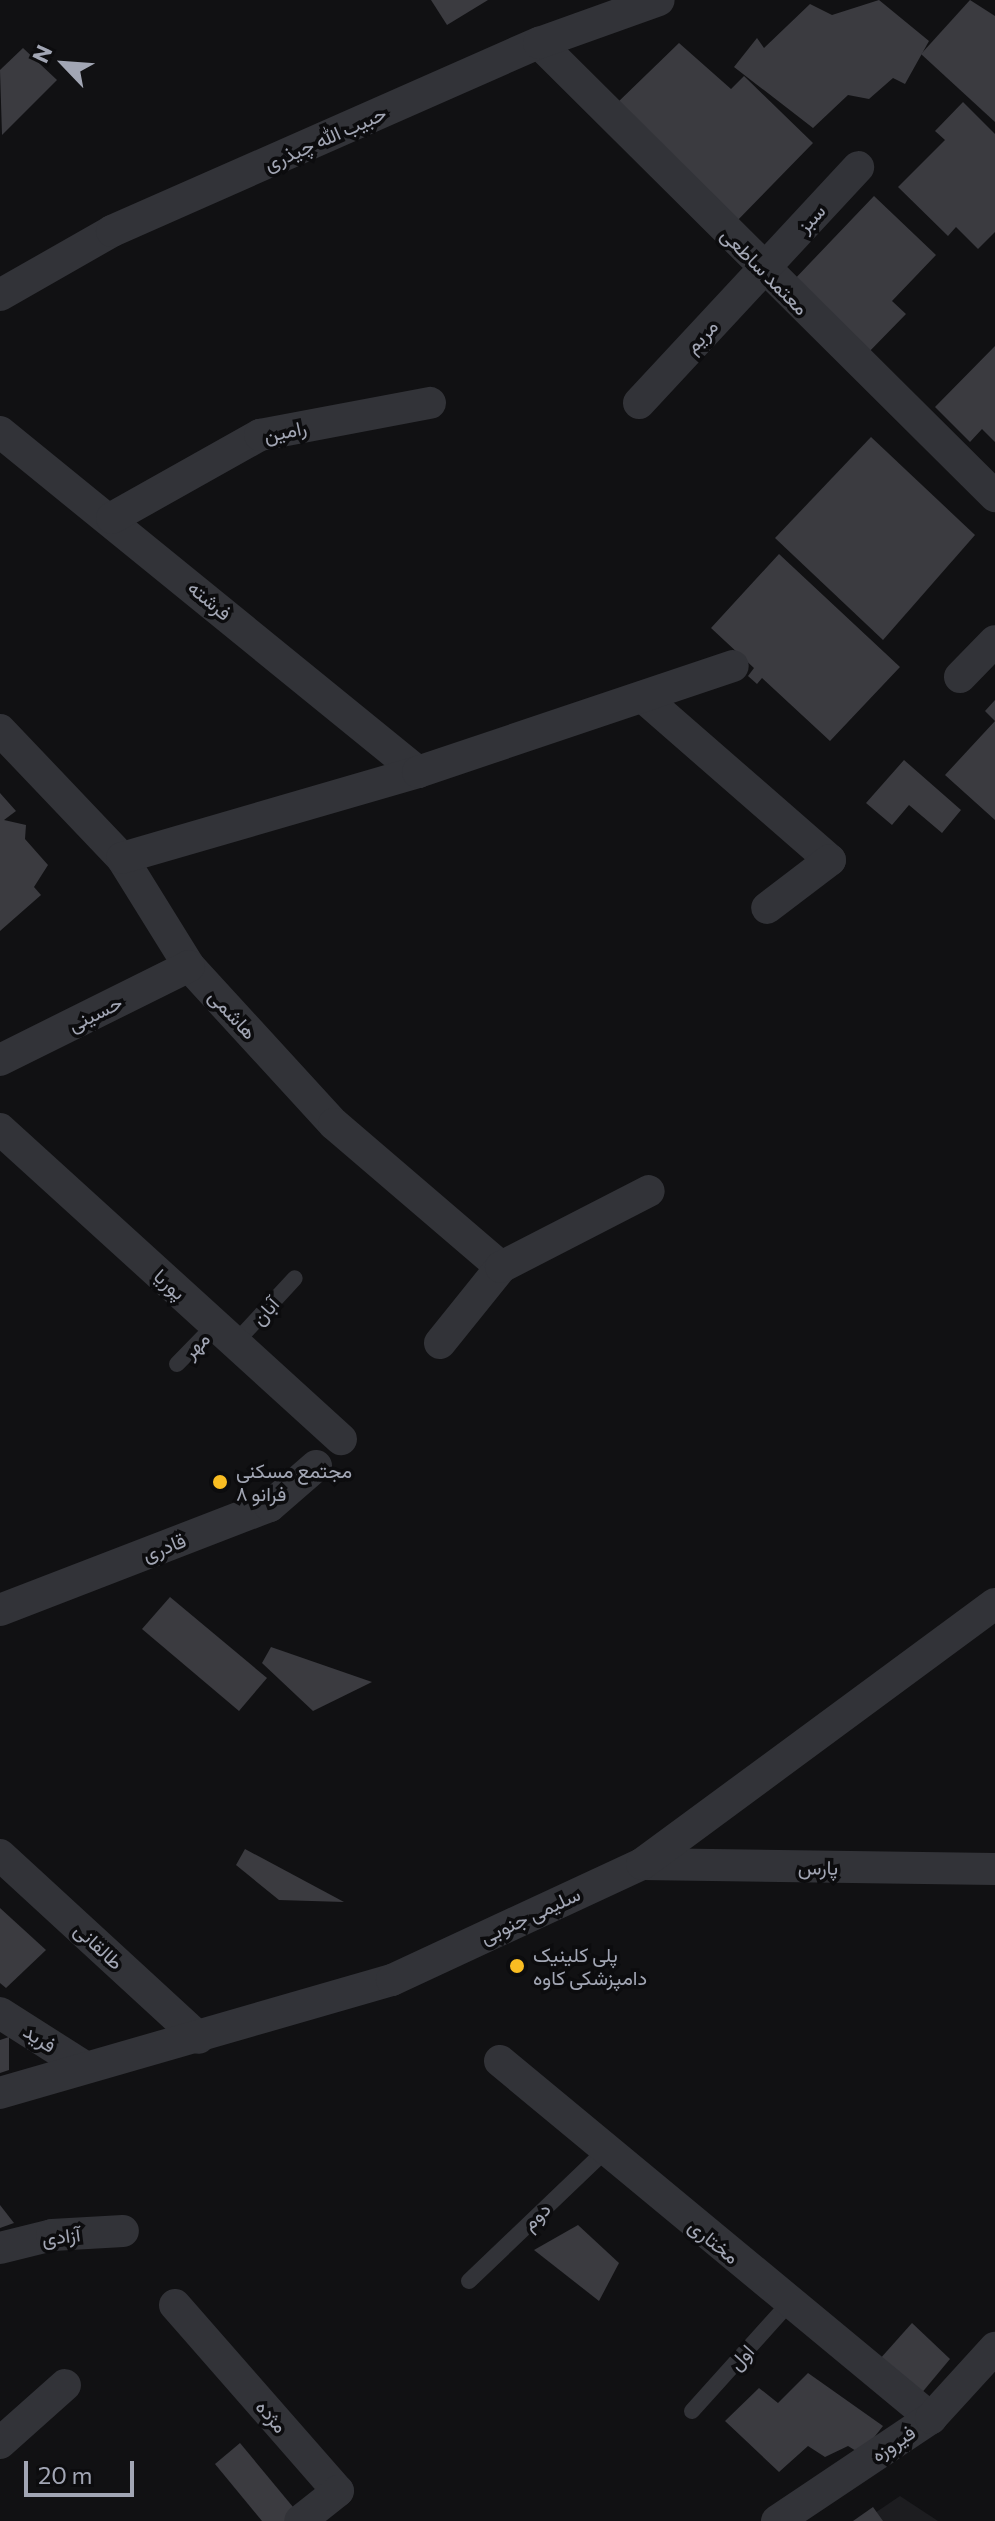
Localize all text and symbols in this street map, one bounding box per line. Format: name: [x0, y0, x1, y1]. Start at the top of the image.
north arrow: [24, 24, 104, 104]
text: N: [26, 40, 58, 67]
street label: حبیب الله چیذری: [260, 100, 390, 176]
street label: سبز: [792, 199, 830, 237]
street label: معتمد ساطعی: [716, 222, 814, 320]
street label: مریم: [680, 314, 722, 358]
street label: رامین: [261, 415, 309, 447]
street label: فرشته: [183, 575, 237, 625]
street label: هاشمی: [204, 984, 262, 1044]
street label: حسینی: [64, 990, 126, 1036]
street label: پوریا: [149, 1264, 191, 1304]
street label: آبان: [246, 1292, 284, 1330]
street label: مهر: [177, 1326, 215, 1364]
place label: مجتمع مسکنی فرانو ۸: [236, 1458, 352, 1505]
marker: مجتمع مسکنی فرانو ۸: [211, 1473, 229, 1491]
street label: قادری: [139, 1528, 189, 1566]
street label: پارس: [798, 1855, 838, 1879]
street label: سلیمی جنوبی: [476, 1881, 584, 1949]
street label: طالقانی: [70, 1917, 128, 1975]
place label: پلی کلینیک دامپزشکی کاوه: [533, 1942, 647, 1989]
marker: پلی کلینیک دامپزشکی کاوه: [508, 1957, 526, 1975]
street label: فرید: [19, 2019, 61, 2057]
street label: دوم: [517, 2197, 555, 2235]
street label: مختاری: [684, 2213, 744, 2269]
street label: آزادی: [40, 2222, 82, 2250]
street label: اول: [723, 2339, 759, 2375]
street label: مژده: [251, 2395, 293, 2437]
street label: فیروزه: [866, 2420, 920, 2466]
scale bar: [28, 2445, 138, 2495]
text: 20 m: [38, 2460, 92, 2489]

